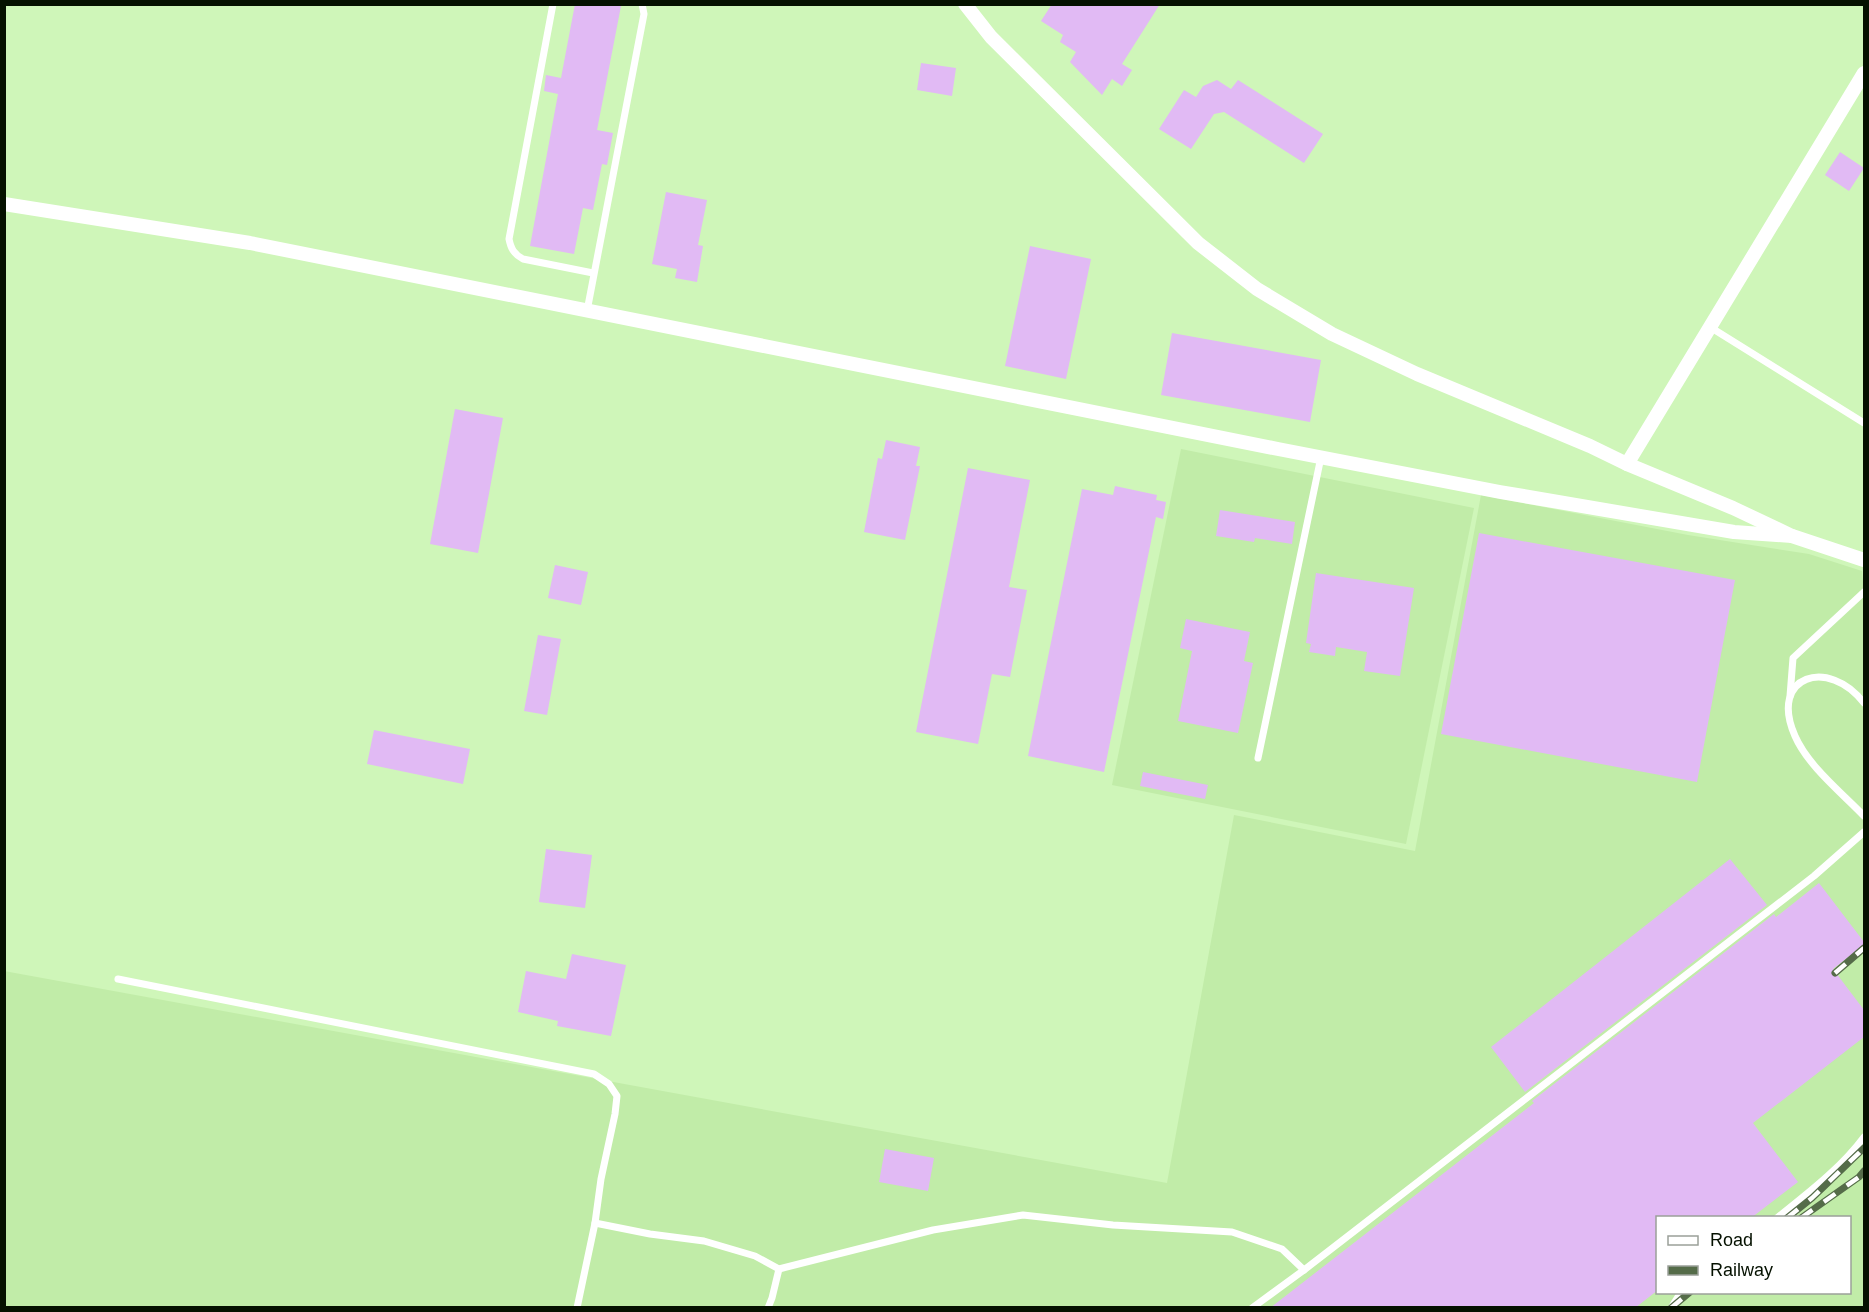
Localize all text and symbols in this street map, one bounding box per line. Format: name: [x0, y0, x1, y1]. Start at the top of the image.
legend: [1656, 1216, 1851, 1294]
text: Road: [1710, 1230, 1753, 1250]
text: Railway: [1710, 1260, 1773, 1280]

